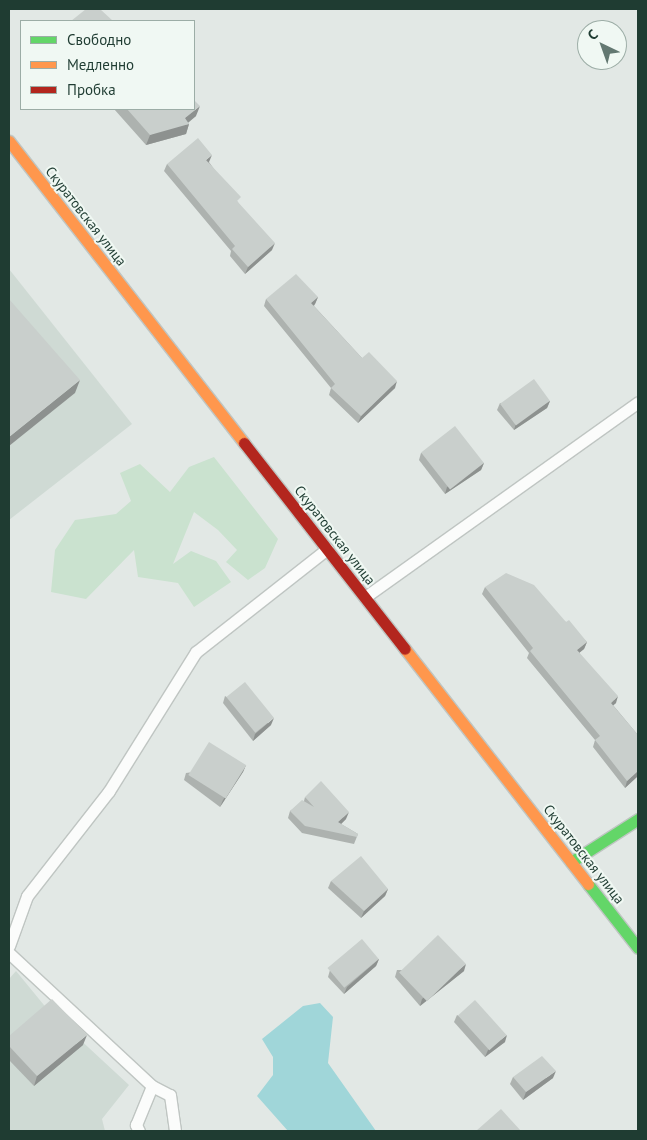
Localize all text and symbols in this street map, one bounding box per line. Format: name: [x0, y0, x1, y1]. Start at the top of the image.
legend: [20, 20, 195, 110]
north arrow: [577, 20, 627, 70]
text: С: [584, 25, 602, 44]
text: Свободно: [67, 30, 131, 49]
text: Медленно: [67, 55, 134, 74]
text: Пробка: [67, 80, 116, 99]
street label: Скуратовская улица: [42, 163, 130, 269]
street label: Скуратовская улица: [291, 482, 379, 588]
street label: Скуратовская улица: [540, 801, 628, 907]

